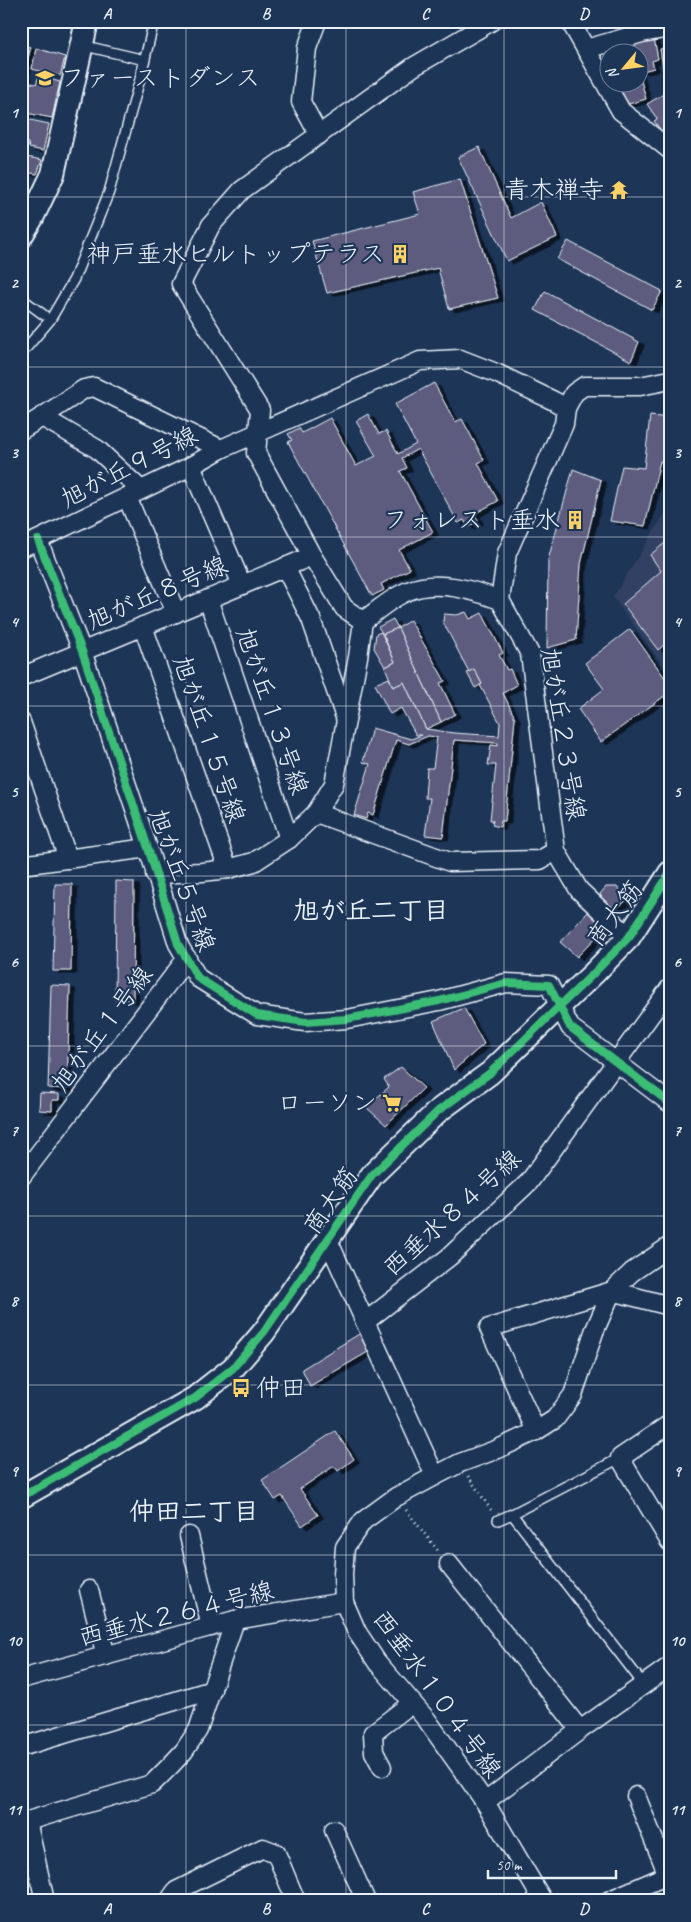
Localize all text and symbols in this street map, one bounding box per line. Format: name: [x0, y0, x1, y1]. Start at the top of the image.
text: A: [103, 4, 113, 24]
text: B: [262, 4, 272, 24]
text: C: [421, 4, 431, 24]
text: D: [579, 4, 590, 24]
north arrow: [598, 42, 648, 92]
place label: ファーストダンス: [60, 62, 261, 94]
text: N: [602, 64, 623, 82]
school or university icon: ファーストダンス: [34, 67, 56, 89]
text: 1: [10, 103, 19, 123]
text: 1: [673, 103, 682, 123]
place label: 青木禅寺: [504, 174, 604, 206]
temple icon: 青木禅寺: [608, 179, 630, 201]
place label: 神戸垂水ヒルトップテラス: [86, 238, 385, 270]
building icon: 神戸垂水ヒルトップテラス: [389, 243, 411, 265]
text: 2: [10, 273, 19, 293]
text: 2: [673, 273, 682, 293]
street label: 旭が丘９号線: [55, 419, 203, 515]
text: 3: [10, 443, 19, 463]
text: 3: [673, 443, 682, 463]
place label: フォレスト垂水: [383, 504, 560, 536]
building icon: フォレスト垂水: [564, 509, 586, 531]
street label: 旭が丘８号線: [82, 549, 232, 637]
text: 4: [10, 612, 19, 632]
text: 4: [673, 612, 682, 632]
street label: 旭が丘１３号線: [228, 623, 316, 799]
street label: 旭が丘２３号線: [534, 645, 592, 823]
street label: 旭が丘１５号線: [165, 651, 253, 827]
text: 5: [11, 782, 20, 802]
text: 5: [674, 782, 683, 802]
street label: 旭が丘５号線: [141, 804, 223, 956]
street label: 商大筋: [580, 874, 650, 954]
district label: 旭が丘二丁目: [293, 894, 449, 927]
text: 6: [10, 952, 19, 972]
text: 6: [673, 952, 682, 972]
street label: 旭が丘１号線: [44, 959, 160, 1099]
place label: ローソン: [277, 1087, 377, 1119]
supermarket icon: ローソン: [381, 1092, 403, 1114]
text: 7: [10, 1121, 19, 1141]
text: 7: [673, 1121, 682, 1141]
street label: 西垂水８４号線: [376, 1143, 528, 1283]
street label: 商大筋: [296, 1161, 366, 1241]
text: 8: [10, 1291, 19, 1311]
text: 8: [673, 1291, 682, 1311]
place label: 仲田: [256, 1372, 306, 1404]
bus stop icon: 仲田: [230, 1377, 252, 1399]
text: 9: [10, 1461, 19, 1481]
text: 9: [673, 1461, 682, 1481]
district label: 仲田二丁目: [129, 1495, 259, 1528]
street label: 西垂水２６４号線: [75, 1574, 277, 1654]
street label: 西垂水１０４号線: [365, 1604, 509, 1784]
text: 10: [7, 1631, 23, 1651]
text: 10: [670, 1631, 686, 1651]
text: 11: [7, 1800, 23, 1820]
text: 11: [670, 1800, 686, 1820]
scale bar: [488, 1847, 616, 1879]
text: 50 m: [496, 1856, 523, 1875]
text: A: [103, 1899, 113, 1919]
text: B: [262, 1899, 272, 1919]
text: C: [421, 1899, 431, 1919]
text: D: [579, 1899, 590, 1919]

